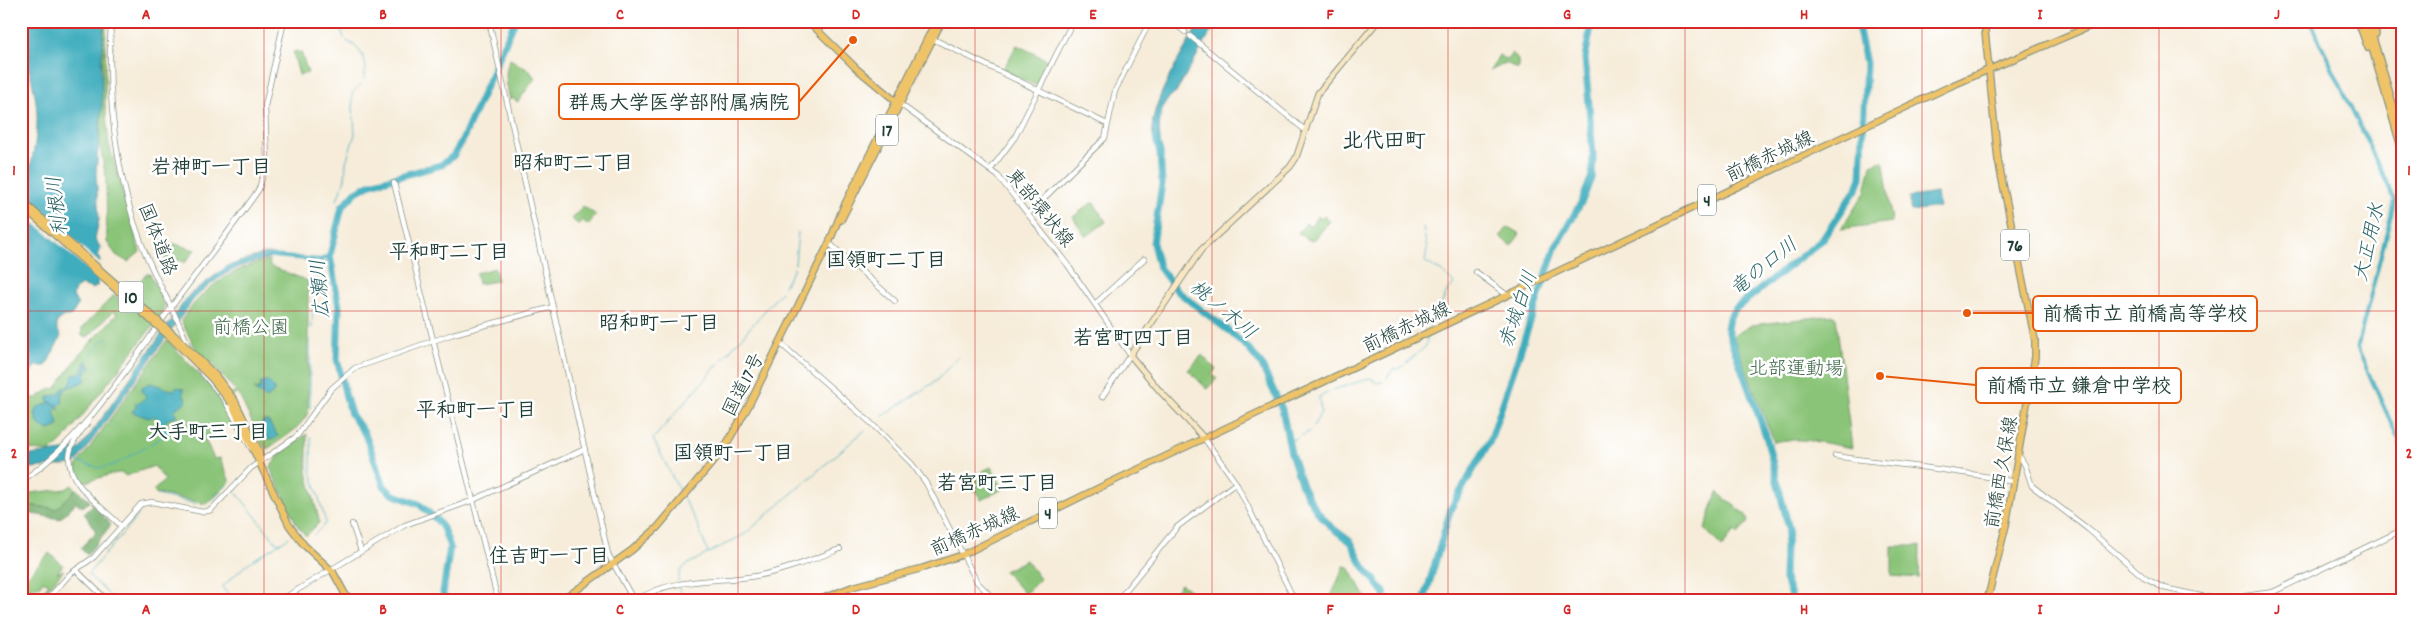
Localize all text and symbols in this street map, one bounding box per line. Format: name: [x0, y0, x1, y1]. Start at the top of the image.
text: A: [142, 4, 151, 27]
text: B: [379, 4, 387, 27]
text: C: [616, 4, 624, 27]
text: D: [852, 4, 861, 27]
text: E: [1089, 4, 1097, 27]
text: F: [1326, 4, 1334, 27]
text: G: [1563, 4, 1571, 27]
text: H: [1800, 4, 1808, 27]
text: I: [2038, 4, 2044, 27]
text: J: [2274, 4, 2280, 27]
callout: 群馬大学医学部附属病院: [559, 84, 799, 119]
text: 群馬大学医学部附属病院: [569, 91, 789, 119]
road number: 17: [876, 114, 898, 146]
street label: 前橋赤城線: [1722, 126, 1819, 190]
district label: 北代田町: [1342, 128, 1426, 158]
district label: 昭和町二丁目: [513, 151, 633, 179]
district label: 岩神町一丁目: [151, 155, 271, 183]
text: 1: [12, 160, 16, 183]
text: 1: [2407, 160, 2411, 183]
street label: 東部環状線: [998, 164, 1079, 255]
water label: 利根川: [41, 174, 77, 237]
road number: 4: [1698, 184, 1716, 216]
street label: 国体道路: [130, 200, 182, 281]
water label: 大正用水: [2348, 201, 2394, 285]
road number: 76: [2001, 230, 2029, 260]
water label: 竜の口川: [1725, 232, 1805, 304]
district label: 平和町二丁目: [389, 240, 509, 268]
district label: 国領町二丁目: [826, 248, 946, 276]
water label: 広瀬川: [305, 258, 339, 320]
water label: 赤城白川: [1494, 268, 1546, 352]
water label: 桃ノ木川: [1182, 275, 1262, 348]
road number: 10: [118, 282, 144, 312]
callout: 前橋市立 前橋高等学校: [2033, 296, 2257, 331]
street label: 前橋赤城線: [1359, 297, 1456, 361]
text: 前橋市立 前橋高等学校: [2043, 302, 2247, 330]
district label: 昭和町一丁目: [599, 311, 719, 339]
park label: 前橋公園: [213, 316, 289, 343]
district label: 若宮町四丁目: [1073, 326, 1193, 354]
street label: 国道17号: [718, 349, 773, 422]
park label: 北部運動場: [1748, 357, 1844, 384]
callout: 前橋市立 鎌倉中学校: [1976, 368, 2181, 403]
text: 前橋市立 鎌倉中学校: [1987, 374, 2171, 402]
district label: 平和町一丁目: [416, 398, 536, 426]
street label: 前橋西久保線: [1980, 414, 2027, 531]
district label: 大手町三丁目: [148, 420, 268, 448]
district label: 国領町一丁目: [673, 441, 793, 469]
text: 2: [11, 443, 18, 466]
text: 2: [2406, 443, 2413, 466]
district label: 若宮町三丁目: [937, 471, 1057, 499]
road number: 4: [1039, 498, 1057, 528]
street label: 前橋赤城線: [927, 502, 1024, 565]
district label: 住吉町一丁目: [489, 544, 609, 572]
text: A: [142, 599, 151, 622]
text: B: [379, 599, 387, 622]
text: C: [616, 599, 624, 622]
text: D: [852, 599, 861, 622]
text: E: [1089, 599, 1097, 622]
text: F: [1326, 599, 1334, 622]
text: G: [1563, 599, 1571, 622]
text: H: [1800, 599, 1808, 622]
text: I: [2038, 599, 2044, 622]
text: J: [2274, 599, 2280, 622]

